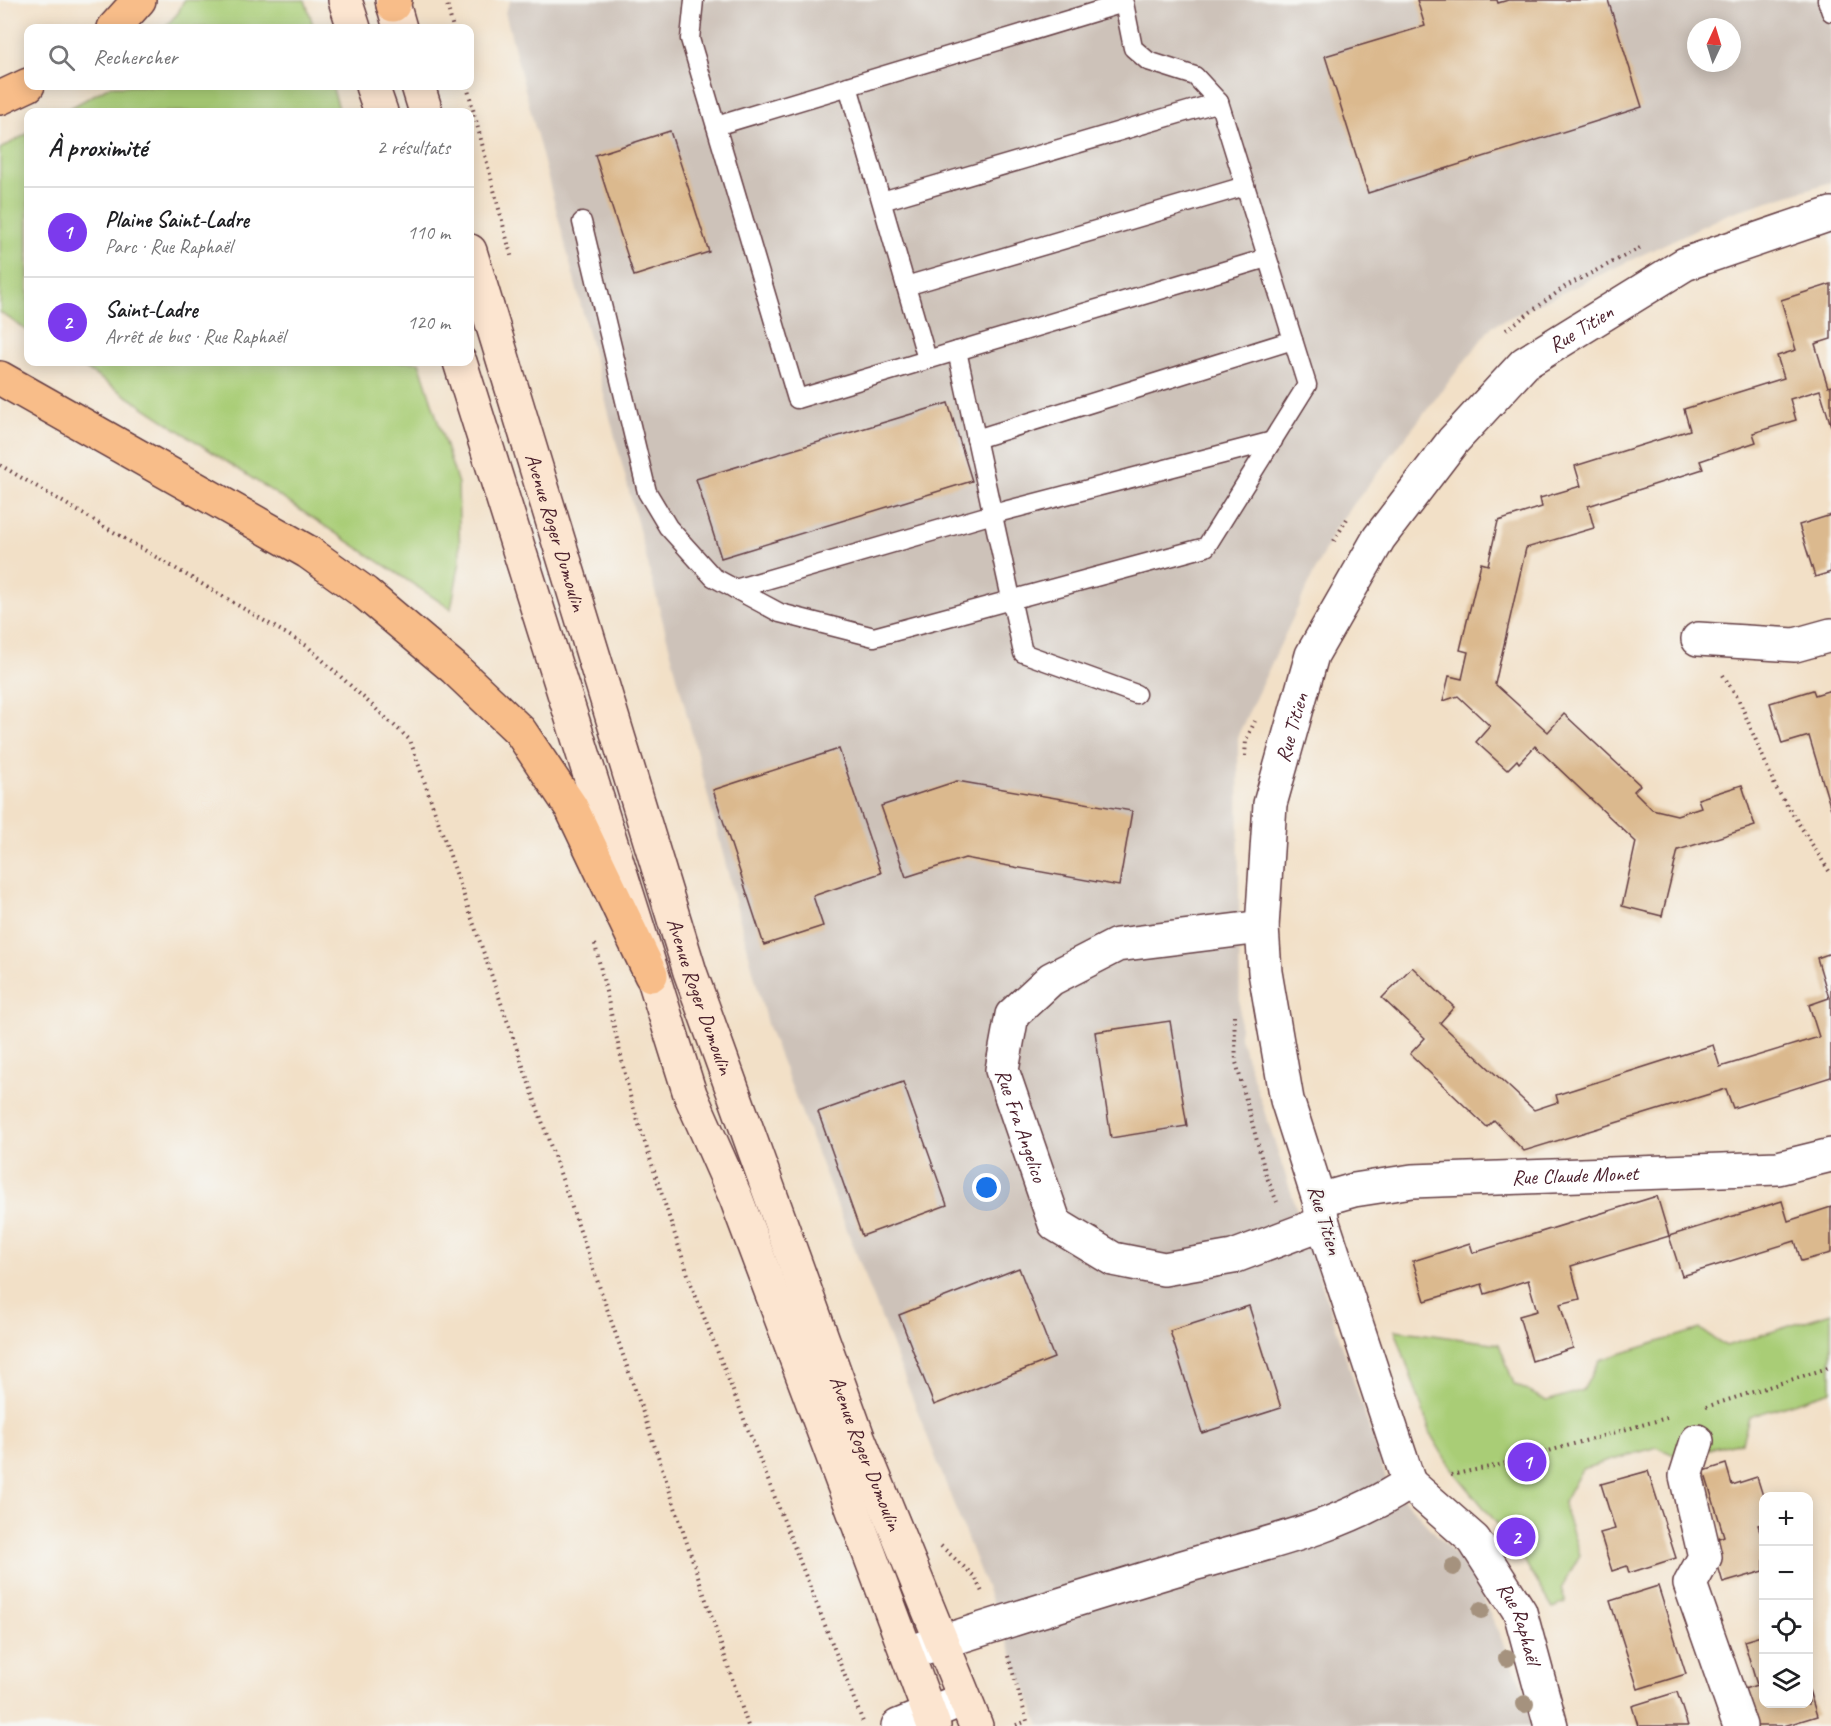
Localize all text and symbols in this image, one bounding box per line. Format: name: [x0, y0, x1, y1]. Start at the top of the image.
north arrow: [1687, 18, 1741, 72]
search box: [24, 24, 474, 90]
icon: search: [45, 41, 78, 74]
text: Rechercher: [93, 43, 177, 71]
text: À proximité: [48, 131, 147, 164]
text: 2 résultats: [377, 135, 450, 160]
text: Plaine Saint-Ladre: [105, 206, 249, 234]
text: 1: [63, 220, 72, 245]
text: 110 m: [407, 220, 450, 245]
text: Parc · Rue Raphaël: [105, 234, 232, 259]
text: Saint-Ladre: [105, 296, 198, 324]
street label: Rue Titien: [1544, 298, 1619, 358]
text: 2: [63, 310, 72, 335]
text: 120 m: [407, 310, 450, 335]
text: Arrêt de bus · Rue Raphaël: [105, 324, 285, 349]
street label: Avenue Roger Dumoulin: [519, 450, 592, 615]
street label: Rue Titien: [1269, 689, 1314, 765]
street label: Avenue Roger Dumoulin: [661, 915, 739, 1079]
street label: Rue Fra Angelico: [990, 1065, 1053, 1187]
street label: Rue Claude Monet: [1511, 1160, 1640, 1190]
your location: [972, 1173, 1001, 1202]
street label: Rue Titien: [1302, 1182, 1348, 1258]
street label: Avenue Roger Dumoulin: [824, 1372, 908, 1535]
pin: 1: [1508, 1440, 1546, 1484]
map controls: [1759, 1492, 1813, 1708]
button: +: [1759, 1492, 1813, 1546]
pin: 2: [1496, 1514, 1536, 1560]
button: −: [1759, 1546, 1813, 1600]
street label: Rue Raphaël: [1491, 1577, 1547, 1670]
button: locate: [1759, 1600, 1813, 1654]
button: layers: [1759, 1654, 1813, 1708]

